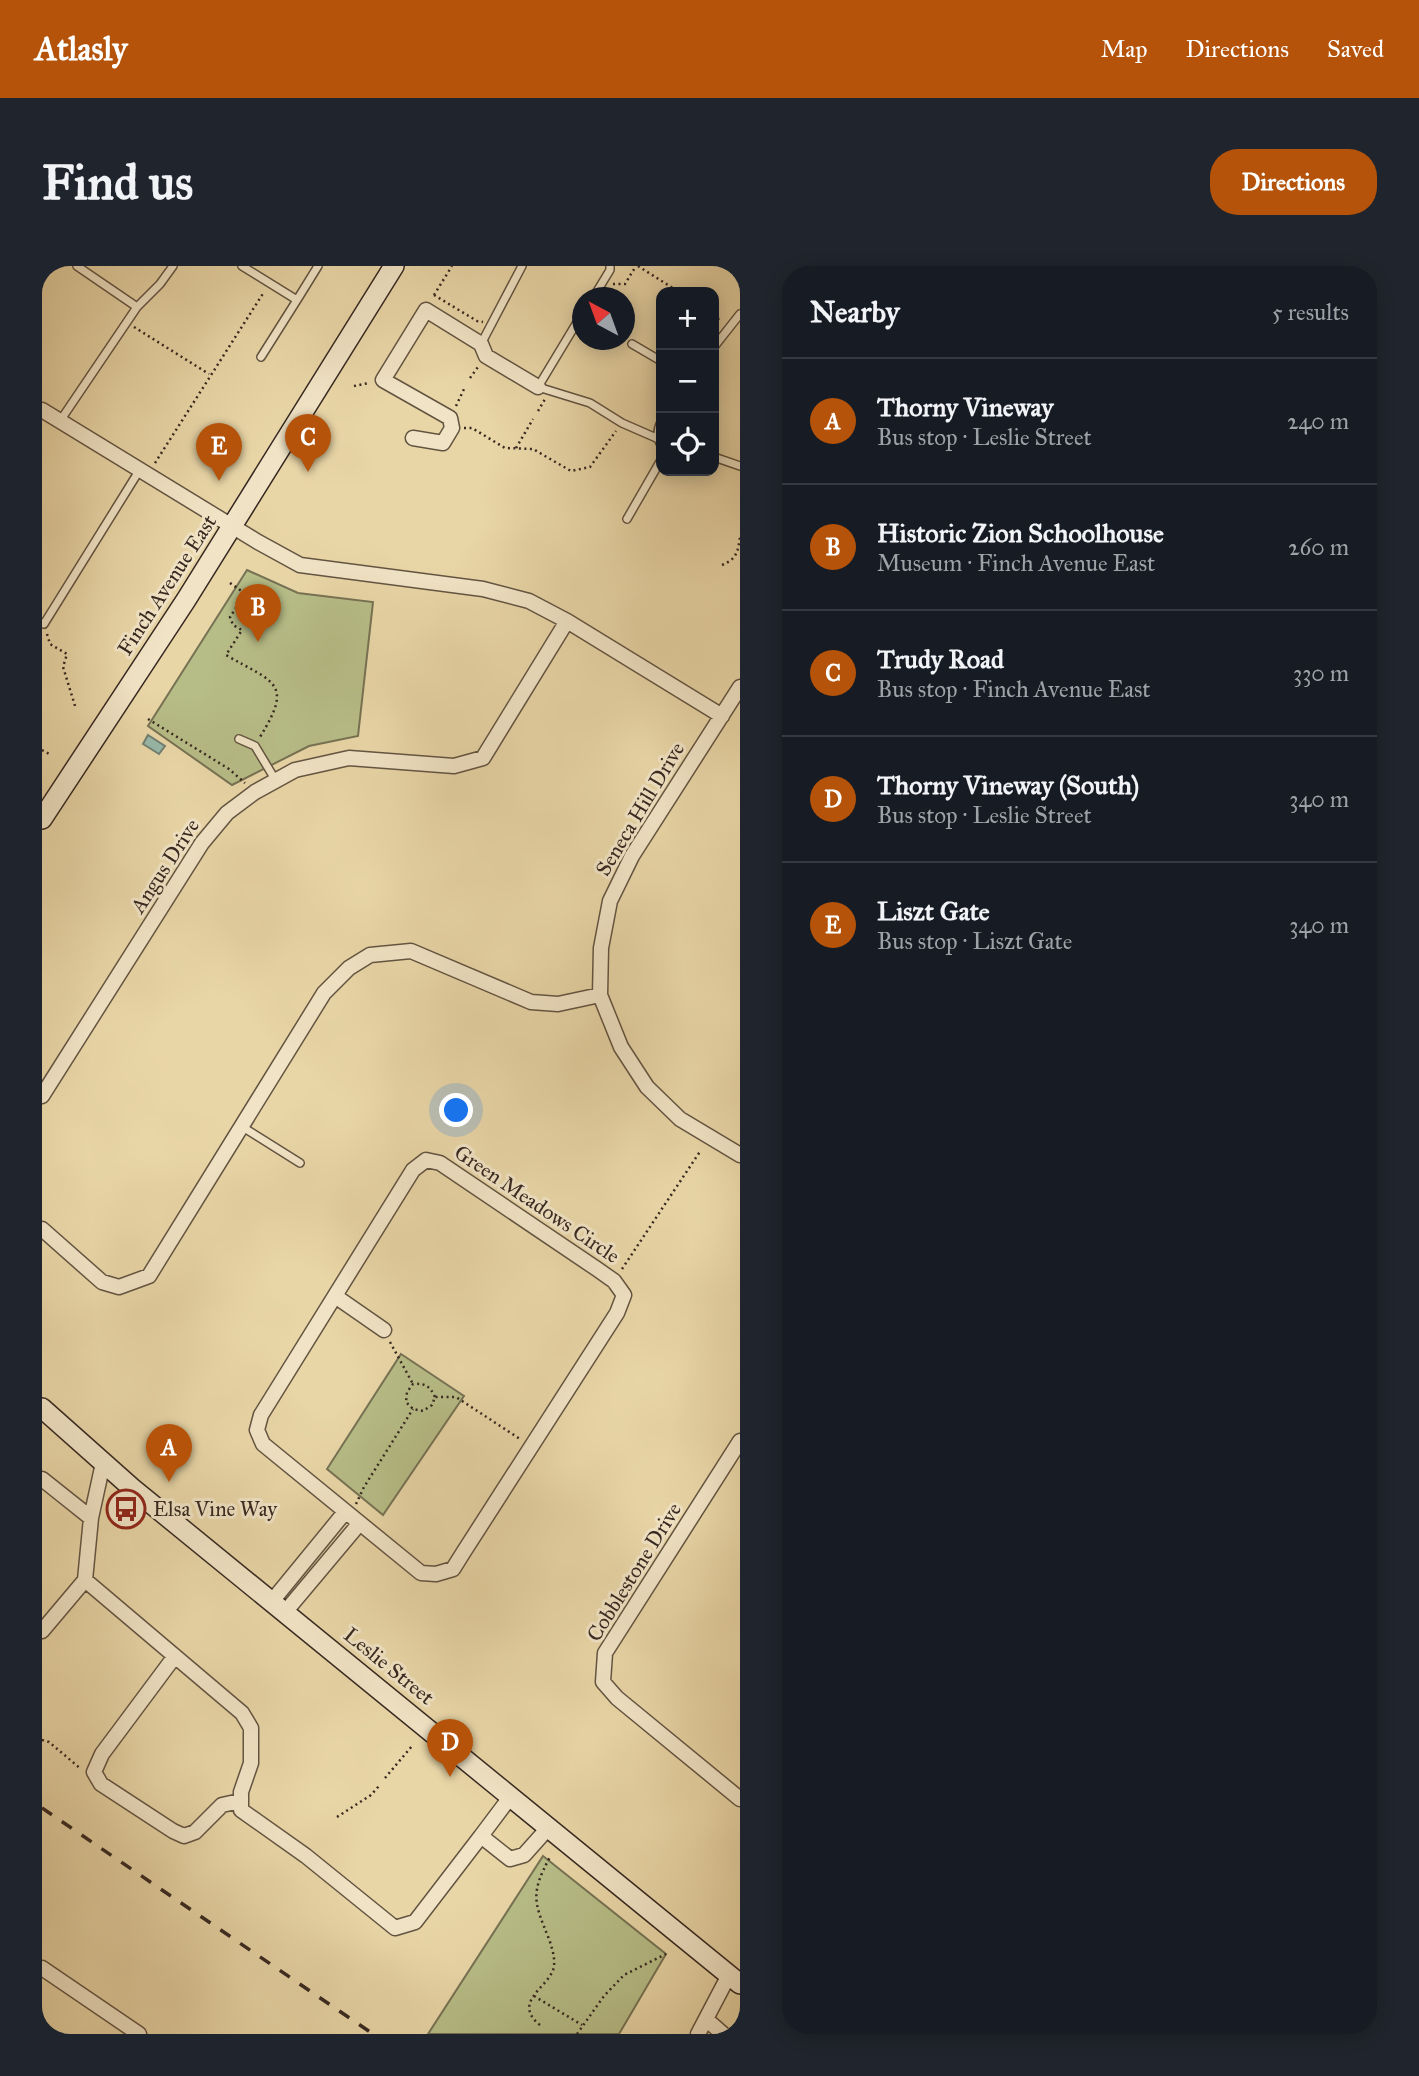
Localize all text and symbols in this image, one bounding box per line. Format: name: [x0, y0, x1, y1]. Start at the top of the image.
text: Atlasly: [35, 29, 127, 69]
text: Map: [1101, 34, 1148, 64]
text: Directions: [1186, 34, 1289, 64]
text: Saved: [1327, 34, 1384, 64]
button: Directions: [1210, 149, 1377, 215]
text: Find us: [42, 153, 193, 212]
north arrow: [572, 287, 635, 350]
map controls: [656, 287, 719, 476]
button: +: [656, 287, 719, 350]
text: Nearby: [810, 294, 900, 330]
text: 5 results: [1272, 298, 1349, 326]
button: −: [656, 350, 719, 413]
text: Thorny Vineway: [877, 391, 1053, 423]
text: A: [825, 407, 841, 435]
text: 240 m: [1287, 407, 1349, 435]
button: locate: [656, 413, 719, 476]
pin: C: [285, 414, 331, 472]
pin: E: [196, 423, 242, 481]
text: Bus stop · Leslie Street: [877, 423, 1092, 451]
street label: Finch Avenue East: [112, 509, 222, 660]
text: Historic Zion Schoolhouse: [877, 517, 1164, 549]
text: B: [825, 533, 841, 561]
text: 260 m: [1288, 533, 1349, 561]
text: Museum · Finch Avenue East: [877, 549, 1155, 577]
pin: B: [235, 584, 281, 642]
text: Trudy Road: [877, 643, 1004, 675]
text: C: [825, 659, 841, 687]
text: 330 m: [1293, 659, 1349, 687]
text: Bus stop · Finch Avenue East: [877, 675, 1151, 703]
street label: Seneca Hill Drive: [590, 737, 690, 881]
text: Thorny Vineway (South): [877, 769, 1139, 801]
text: D: [824, 785, 842, 813]
text: 340 m: [1289, 785, 1349, 813]
text: Bus stop · Leslie Street: [877, 801, 1092, 829]
street label: Angus Drive: [124, 814, 205, 919]
text: Liszt Gate: [877, 895, 990, 927]
text: E: [825, 911, 841, 939]
text: 340 m: [1289, 911, 1349, 939]
text: Bus stop · Liszt Gate: [877, 927, 1072, 955]
your location: [439, 1093, 473, 1127]
street label: Green Meadows Circle: [449, 1139, 625, 1269]
pin: A: [146, 1424, 192, 1482]
bus stop icon: Elsa Vine Way: [105, 1488, 147, 1530]
place label: Elsa Vine Way: [153, 1496, 278, 1522]
street label: Cobblestone Drive: [581, 1498, 687, 1646]
street label: Leslie Street: [339, 1622, 440, 1711]
pin: D: [427, 1719, 473, 1777]

